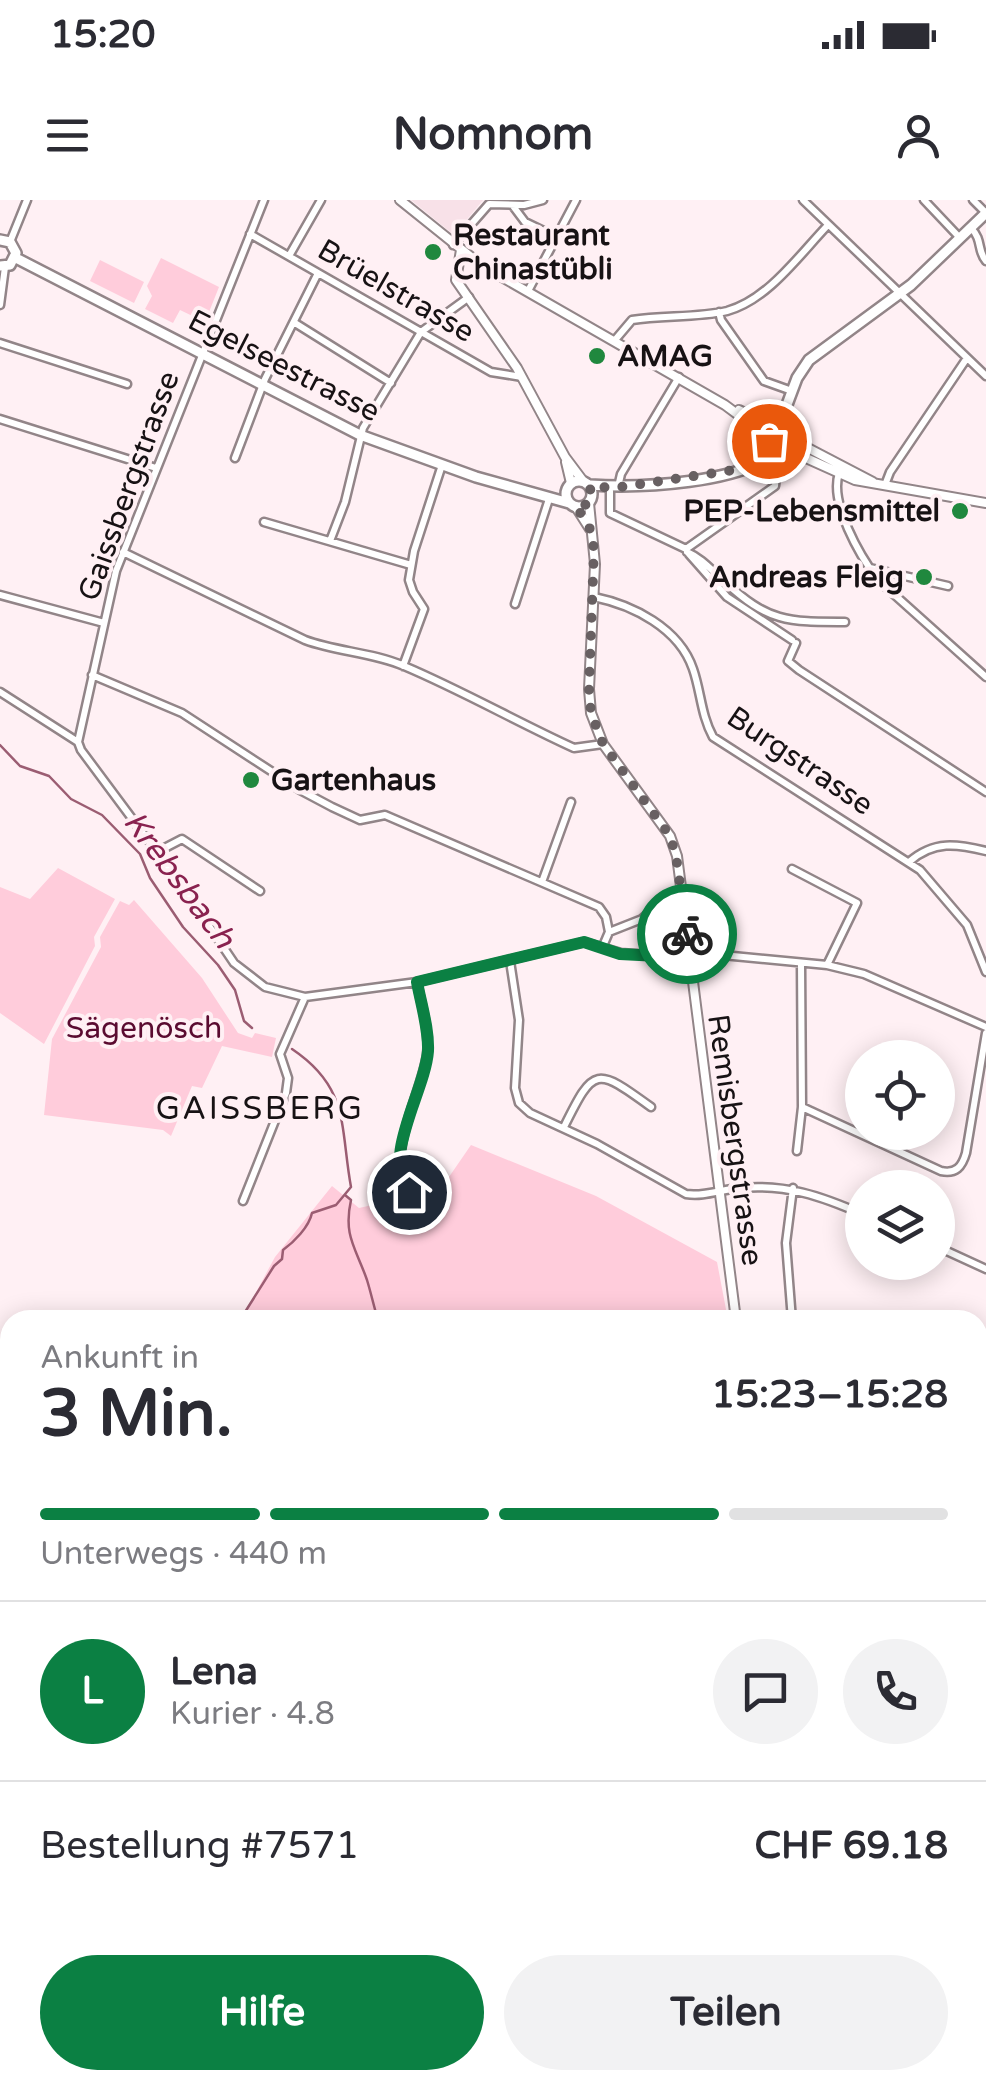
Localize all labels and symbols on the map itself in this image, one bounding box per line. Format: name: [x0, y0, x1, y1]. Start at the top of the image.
place label: Restaurant Chinastübli: [453, 217, 613, 288]
street label: Brüelstrasse: [311, 231, 481, 351]
marker: Restaurant Chinastübli: [422, 241, 444, 263]
street label: Egelseestrasse: [182, 302, 386, 430]
place label: AMAG: [617, 338, 713, 375]
marker: AMAG: [586, 345, 608, 367]
street label: Gaissbergstrasse: [70, 366, 188, 606]
pin: [727, 399, 812, 484]
place label: PEP-Lebensmittel: [683, 493, 940, 530]
marker: PEP-Lebensmittel: [949, 500, 971, 522]
place label: Andreas Fleig: [709, 559, 904, 596]
marker: Andreas Fleig: [913, 566, 935, 588]
street label: Burgstrasse: [720, 698, 880, 824]
place label: Gartenhaus: [271, 762, 436, 799]
marker: Gartenhaus: [240, 769, 262, 791]
water label: Krebsbach: [115, 804, 244, 957]
courier: [637, 884, 737, 984]
park label: Sägenösch: [66, 1010, 222, 1047]
street label: Remisbergstrasse: [699, 1012, 771, 1268]
district label: GAISSBERG: [156, 1090, 364, 1128]
pin: [367, 1150, 452, 1235]

